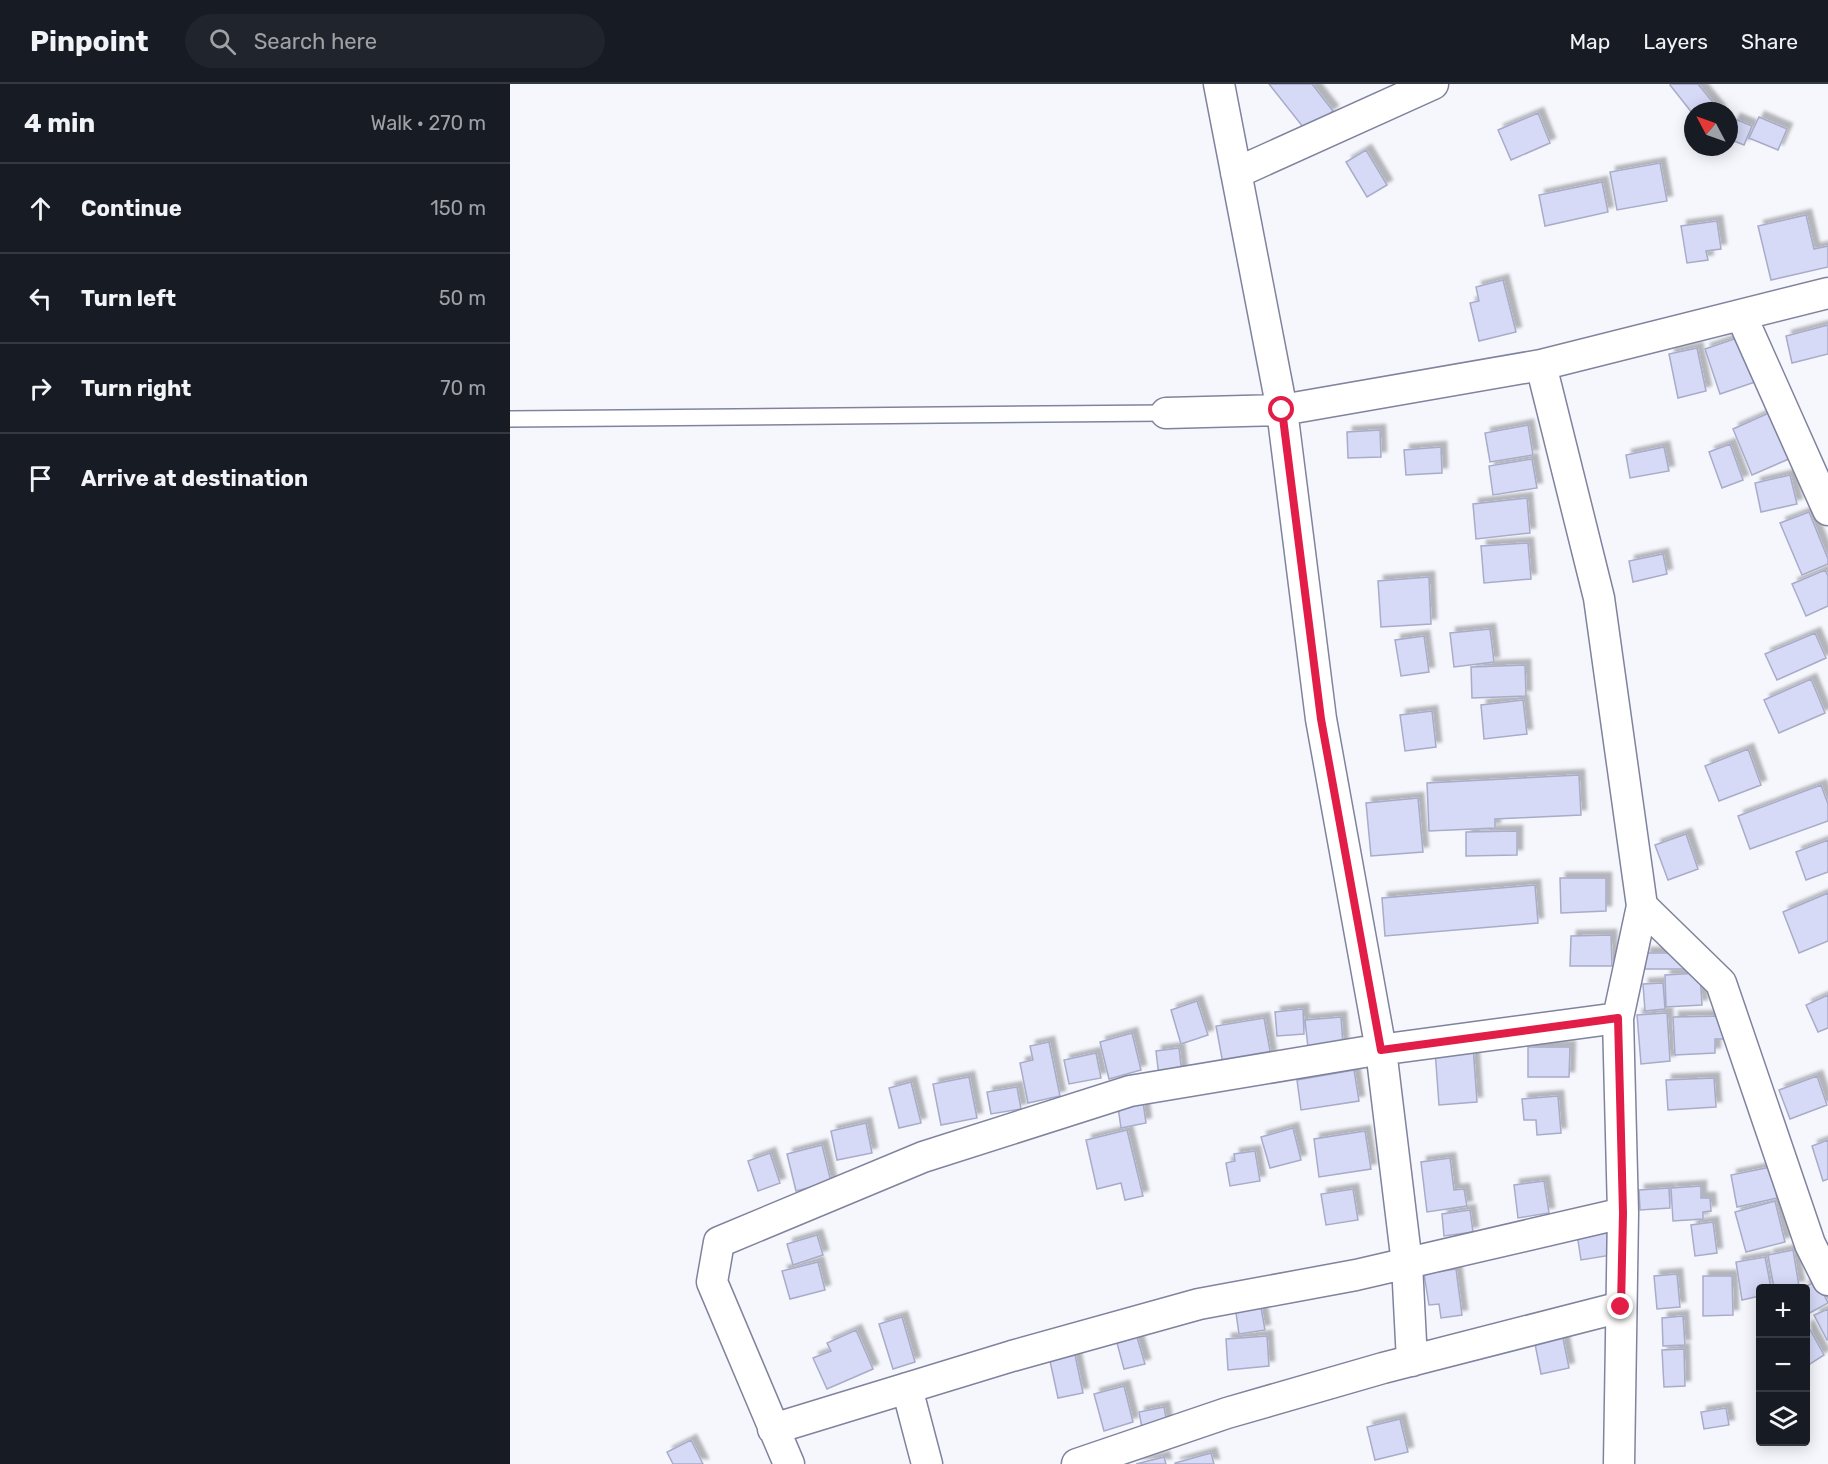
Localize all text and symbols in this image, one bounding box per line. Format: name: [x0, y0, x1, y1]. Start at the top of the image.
search box: [185, 14, 605, 68]
text: Pinpoint: [30, 25, 149, 58]
icon: search: [206, 25, 239, 58]
text: Search here: [254, 28, 377, 55]
text: Map: [1569, 29, 1610, 54]
text: Layers: [1643, 29, 1708, 54]
text: Share: [1741, 29, 1798, 54]
north arrow: [1684, 102, 1738, 156]
text: 4 min: [24, 108, 95, 139]
text: Walk · 270 m: [371, 111, 486, 135]
icon: ahead: [24, 192, 57, 225]
text: Continue: [81, 195, 182, 222]
text: 150 m: [430, 196, 486, 220]
icon: left: [24, 282, 57, 315]
text: Turn left: [81, 285, 176, 312]
text: 50 m: [439, 286, 486, 310]
icon: right: [24, 372, 57, 405]
text: Turn right: [81, 375, 191, 402]
text: 70 m: [440, 376, 486, 400]
route start: [1268, 396, 1294, 422]
icon: arrive: [24, 462, 57, 495]
text: Arrive at destination: [81, 465, 308, 492]
map controls: [1756, 1284, 1810, 1446]
button: +: [1756, 1284, 1810, 1338]
route end: [1607, 1293, 1633, 1319]
button: −: [1756, 1338, 1810, 1392]
button: layers: [1756, 1392, 1810, 1446]

